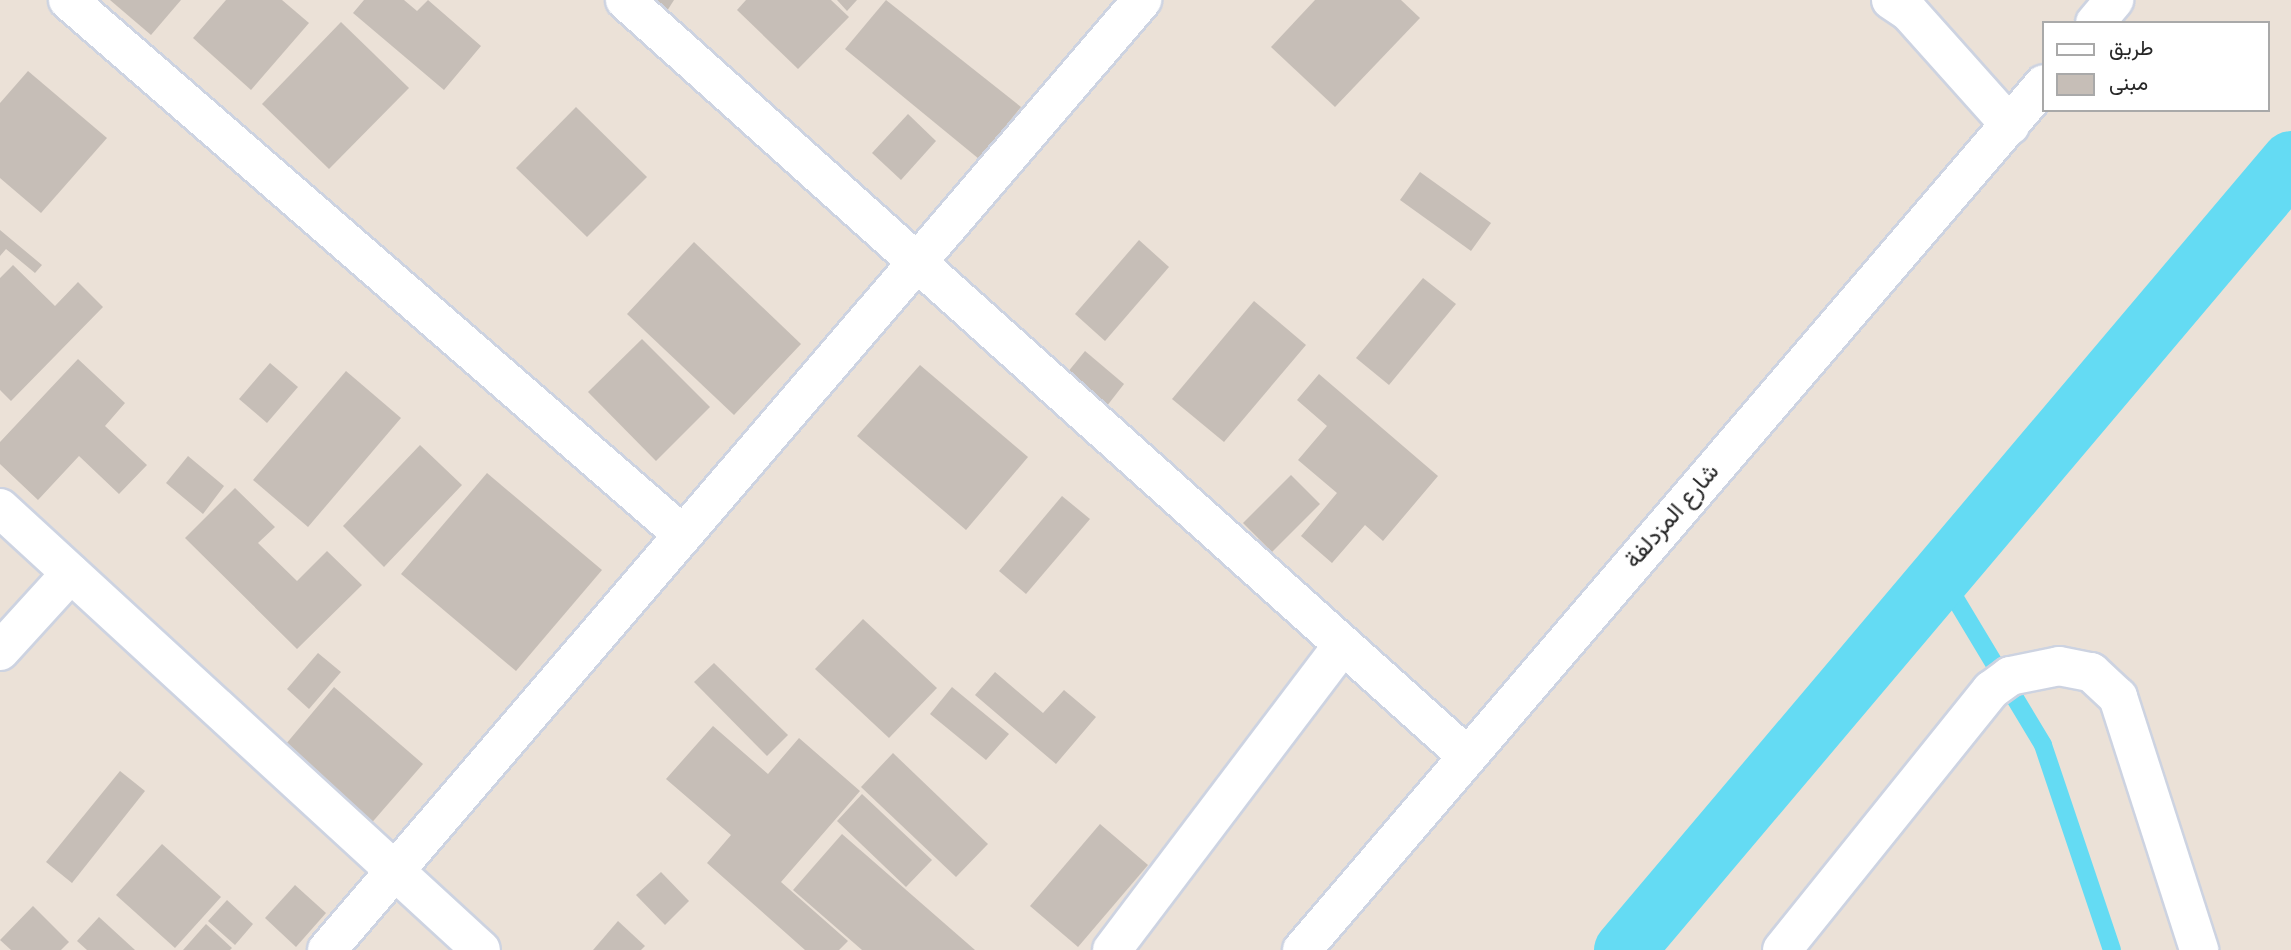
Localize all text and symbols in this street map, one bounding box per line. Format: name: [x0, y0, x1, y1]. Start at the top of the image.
legend: [2042, 21, 2270, 112]
text: طريق: [2109, 33, 2154, 63]
text: مبنى: [2109, 68, 2148, 98]
street label: شارع المزدلفة: [1619, 458, 1725, 574]

